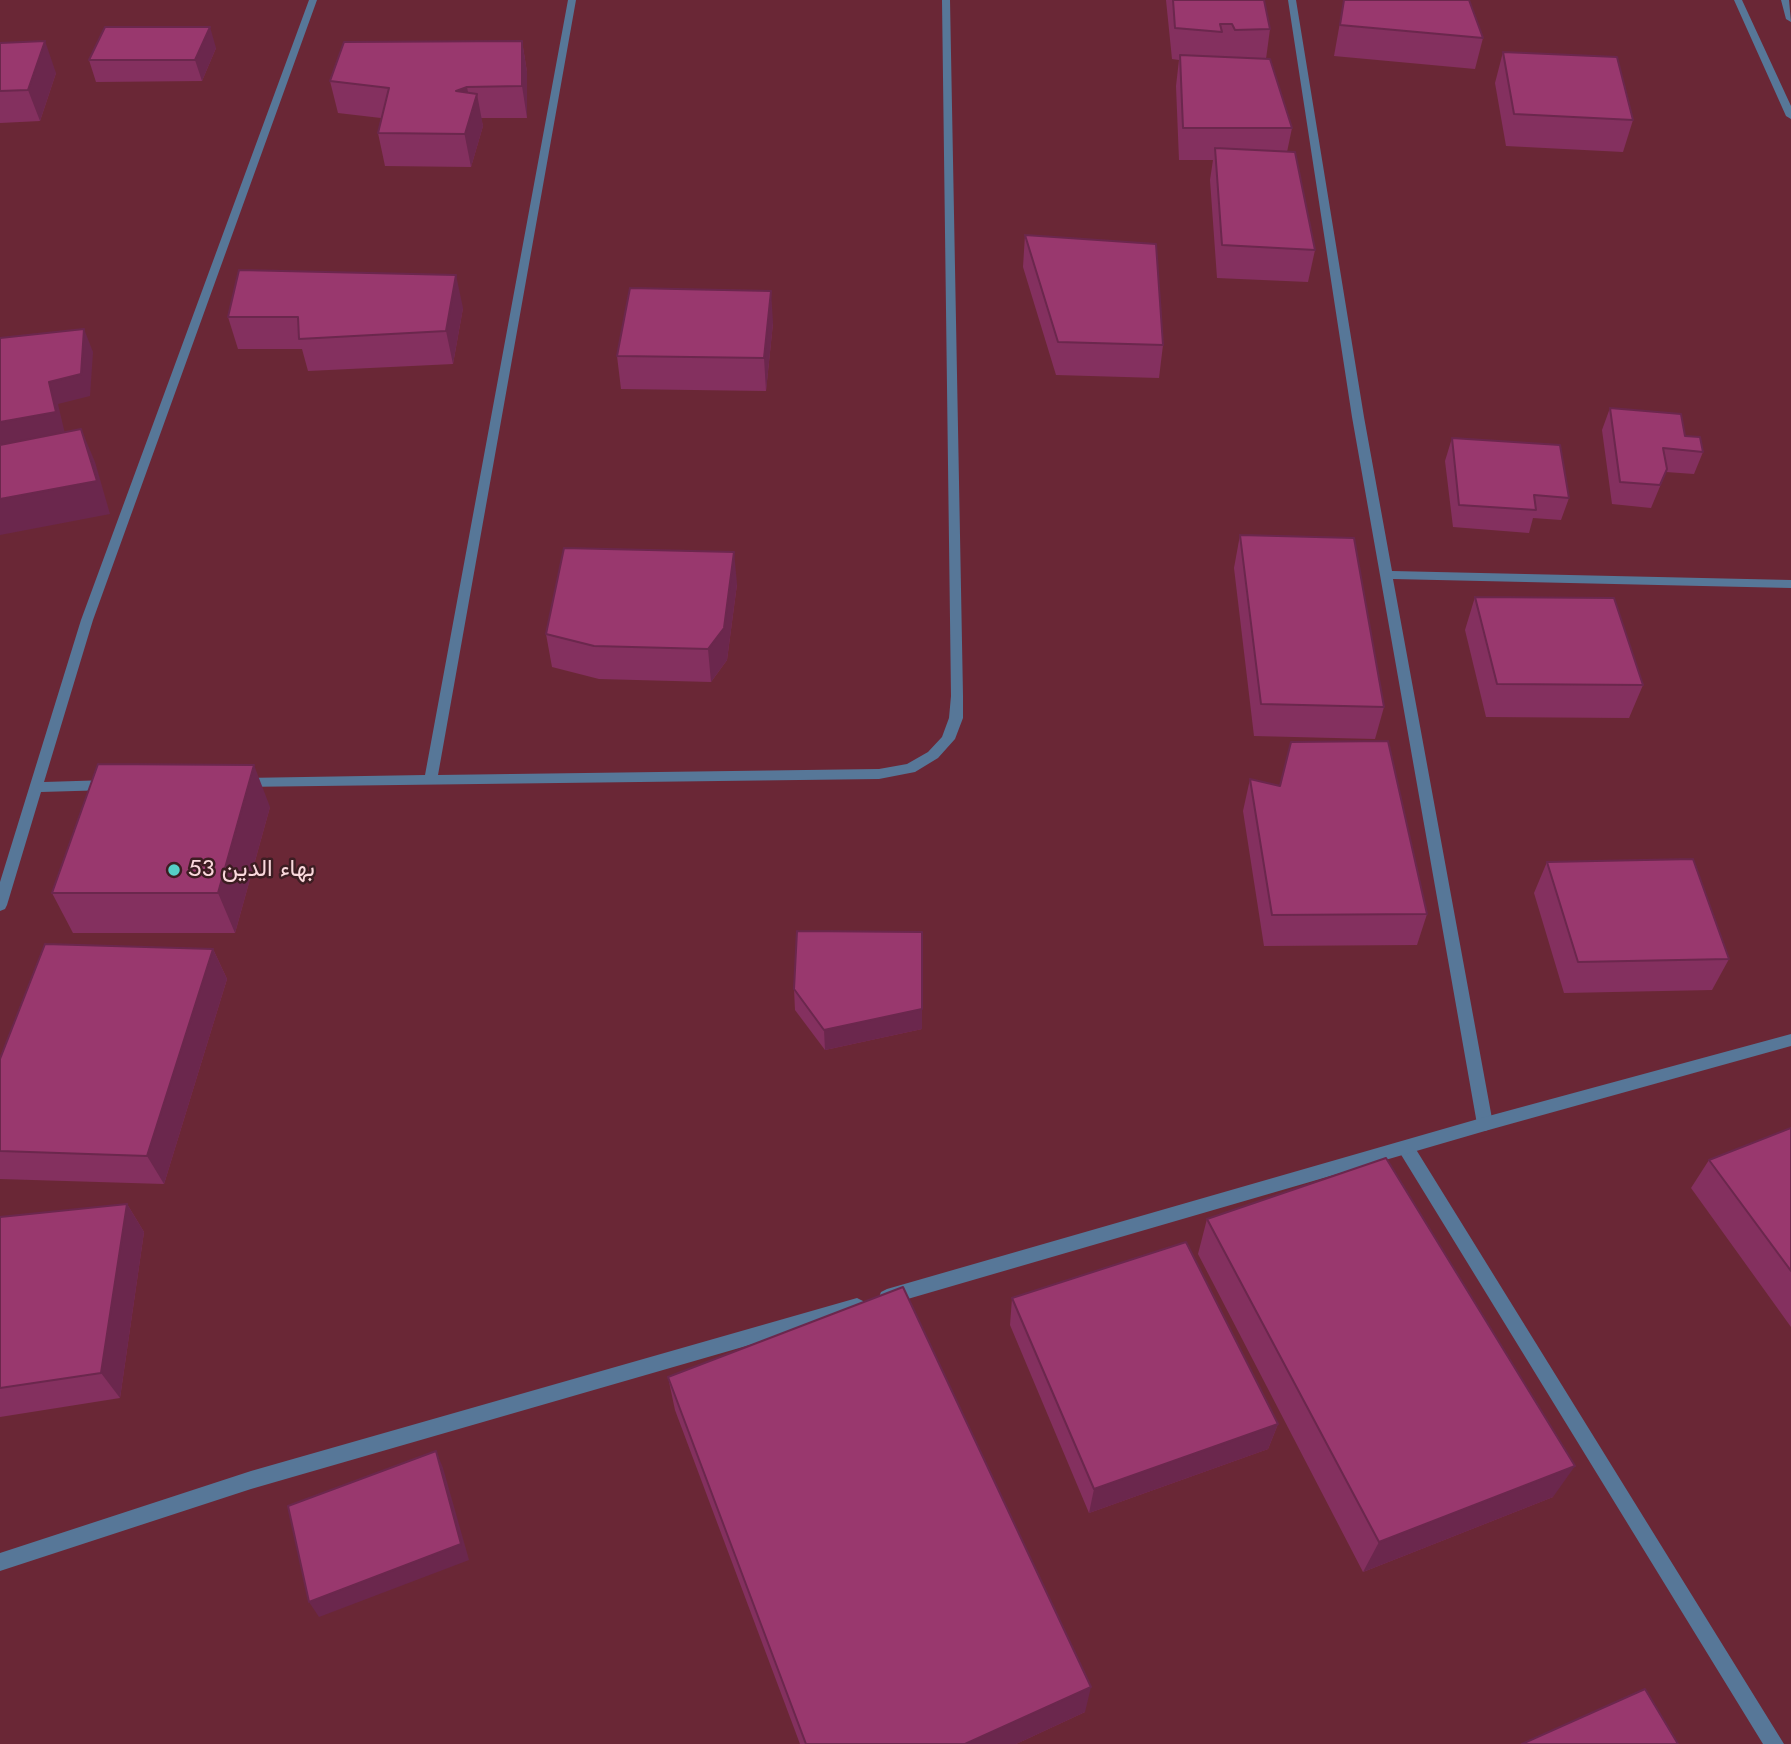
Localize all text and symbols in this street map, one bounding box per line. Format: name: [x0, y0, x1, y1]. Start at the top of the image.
place label: بهاء الدين 53: [188, 856, 315, 884]
marker: بهاء الدين 53: [166, 862, 182, 878]

